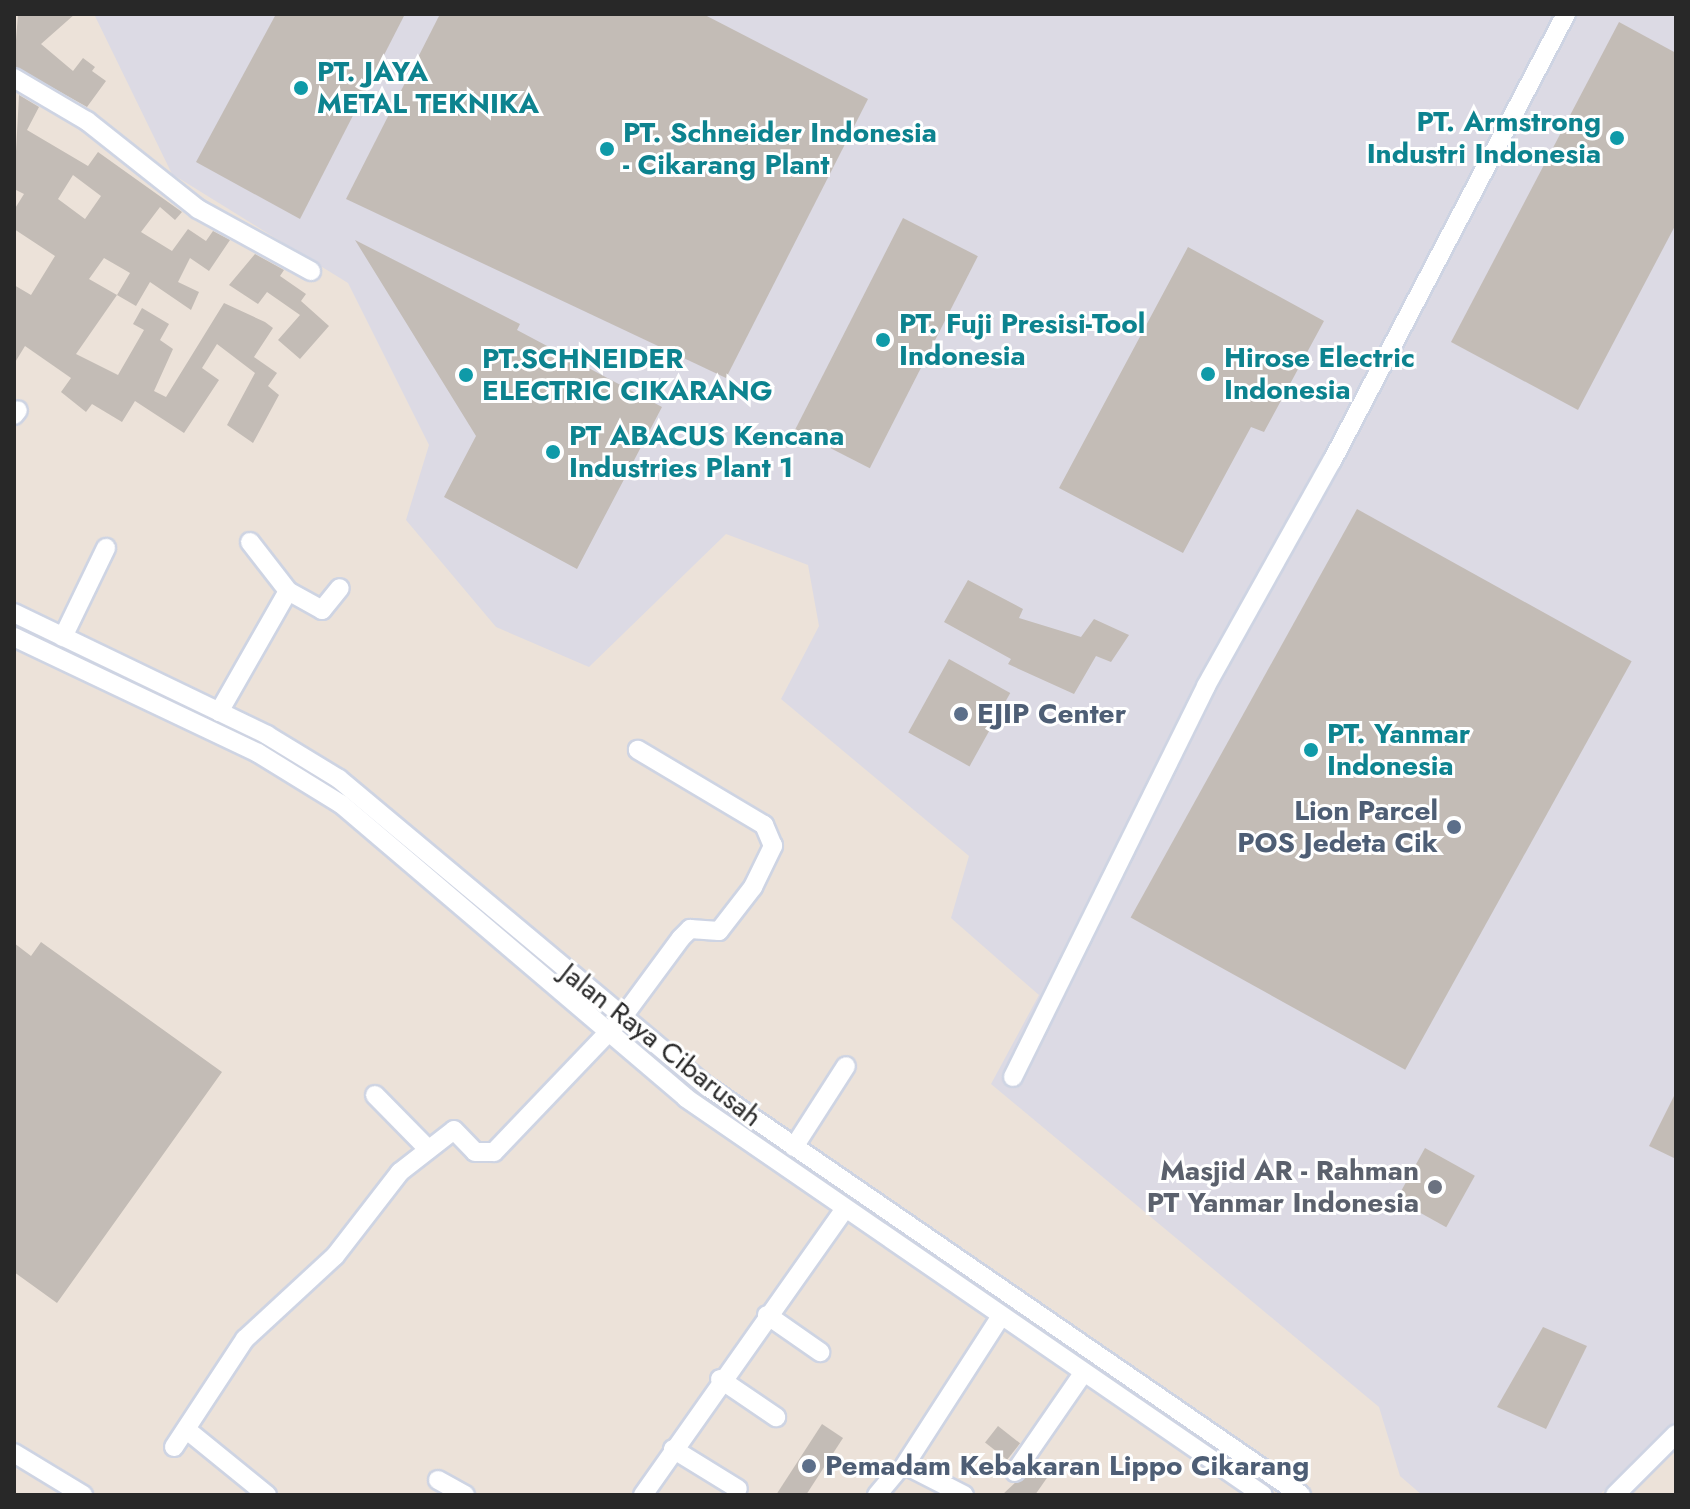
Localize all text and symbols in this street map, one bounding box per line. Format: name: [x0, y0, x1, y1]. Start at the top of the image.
place label: PT. JAYA METAL TEKNIKA: [317, 55, 539, 121]
marker: PT. JAYA METAL TEKNIKA: [292, 79, 310, 97]
place label: PT. Armstrong Industri Indonesia: [1367, 105, 1601, 171]
place label: PT. Schneider Indonesia - Cikarang Plant: [623, 116, 937, 182]
marker: PT. Armstrong Industri Indonesia: [1608, 129, 1626, 147]
marker: PT. Schneider Indonesia - Cikarang Plant: [598, 140, 616, 158]
place label: PT. Fuji Presisi-Tool Indonesia: [899, 307, 1145, 373]
marker: PT. Fuji Presisi-Tool Indonesia: [874, 331, 892, 349]
place label: Hirose Electric Indonesia: [1224, 341, 1415, 407]
place label: PT.SCHNEIDER ELECTRIC CIKARANG: [482, 342, 773, 408]
marker: Hirose Electric Indonesia: [1199, 365, 1217, 383]
marker: PT.SCHNEIDER ELECTRIC CIKARANG: [457, 366, 475, 384]
place label: PT ABACUS Kencana Industries Plant 1: [569, 419, 844, 485]
marker: PT ABACUS Kencana Industries Plant 1: [544, 443, 562, 461]
place label: EJIP Center: [977, 697, 1126, 731]
marker: EJIP Center: [952, 705, 970, 723]
place label: PT. Yanmar Indonesia: [1327, 717, 1470, 783]
marker: PT. Yanmar Indonesia: [1302, 741, 1320, 759]
place label: Lion Parcel POS Jedeta Cik: [1237, 794, 1438, 860]
marker: Lion Parcel POS Jedeta Cik: [1445, 818, 1463, 836]
street label: Jalan Raya Cibarusah: [554, 956, 768, 1134]
place label: Masjid AR - Rahman PT Yanmar Indonesia: [1147, 1154, 1419, 1220]
marker: Masjid AR - Rahman PT Yanmar Indonesia: [1426, 1178, 1444, 1196]
place label: Pemadam Kebakaran Lippo Cikarang: [825, 1449, 1309, 1483]
marker: Pemadam Kebakaran Lippo Cikarang: [800, 1457, 818, 1475]

